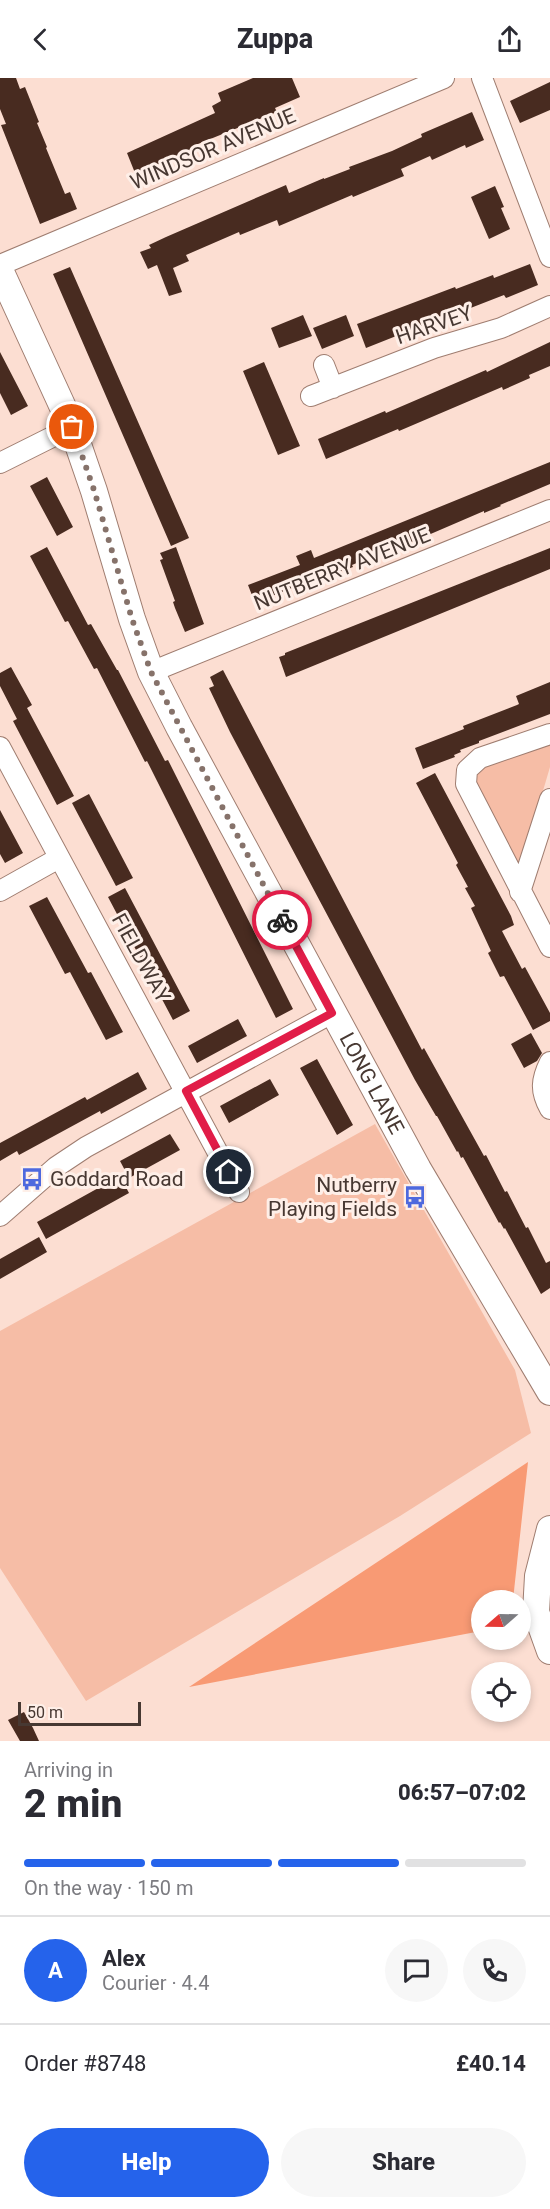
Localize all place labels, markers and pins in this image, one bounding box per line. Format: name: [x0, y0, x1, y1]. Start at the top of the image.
pin: [46, 401, 97, 452]
pin: [203, 1146, 254, 1197]
bus stop icon: Goddard Road: [19, 1166, 45, 1192]
place label: Goddard Road: [50, 1167, 184, 1191]
place label: Nutberry Playing Fields: [268, 1173, 397, 1221]
bus stop icon: Nutberry Playing Fields: [402, 1184, 428, 1210]

